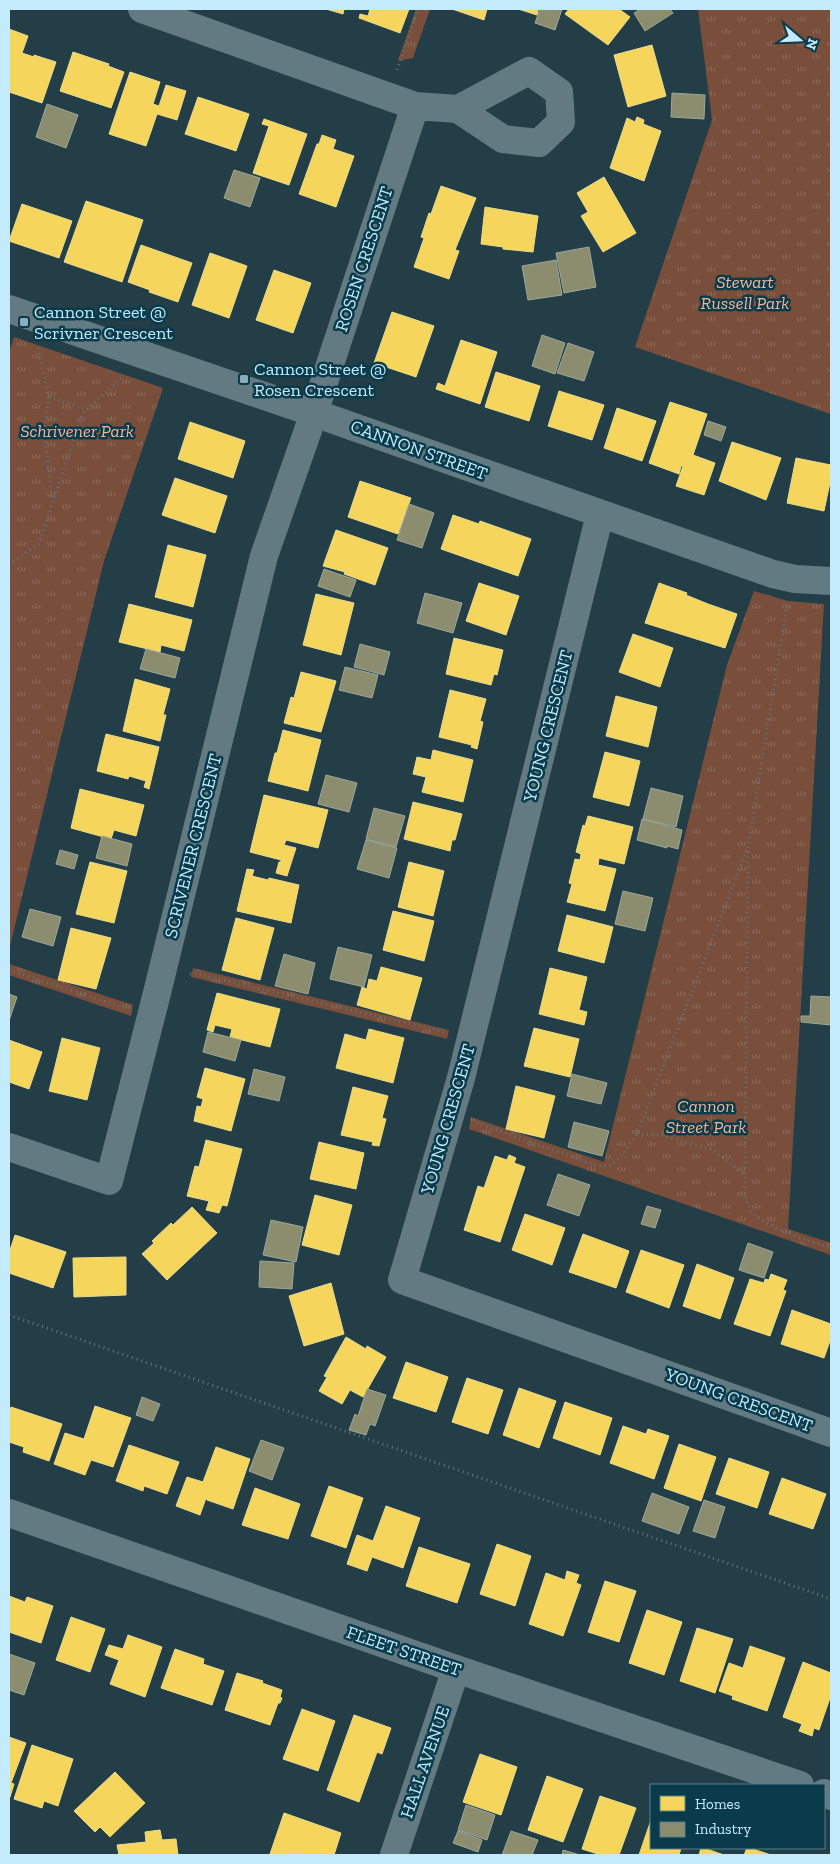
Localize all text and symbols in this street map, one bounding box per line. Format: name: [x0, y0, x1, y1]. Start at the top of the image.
north arrow: [775, 15, 825, 65]
text: N: [802, 36, 822, 52]
street label: ROSEN CRESCENT: [330, 184, 398, 334]
park label: Stewart Russell Park: [701, 271, 789, 314]
place label: Cannon Street @ Scrivner Crescent: [34, 301, 173, 344]
marker: Cannon Street @ Scrivner Crescent: [18, 316, 30, 328]
place label: Cannon Street @ Rosen Crescent: [254, 358, 386, 401]
marker: Cannon Street @ Rosen Crescent: [238, 373, 250, 385]
street label: CANNON STREET: [348, 415, 490, 485]
park label: Schrivener Park: [20, 420, 134, 442]
street label: YOUNG CRESCENT: [518, 648, 577, 805]
street label: SCRIVENER CRESCENT: [159, 752, 227, 940]
street label: YOUNG CRESCENT: [416, 1041, 480, 1198]
park label: Cannon Street Park: [666, 1095, 746, 1138]
street label: YOUNG CRESCENT: [661, 1363, 816, 1437]
street label: FLEET STREET: [344, 1621, 464, 1681]
street label: HALL AVENUE: [395, 1703, 455, 1821]
legend: [650, 1784, 825, 1849]
text: Homes: [695, 1795, 740, 1813]
text: Industry: [695, 1820, 752, 1838]

